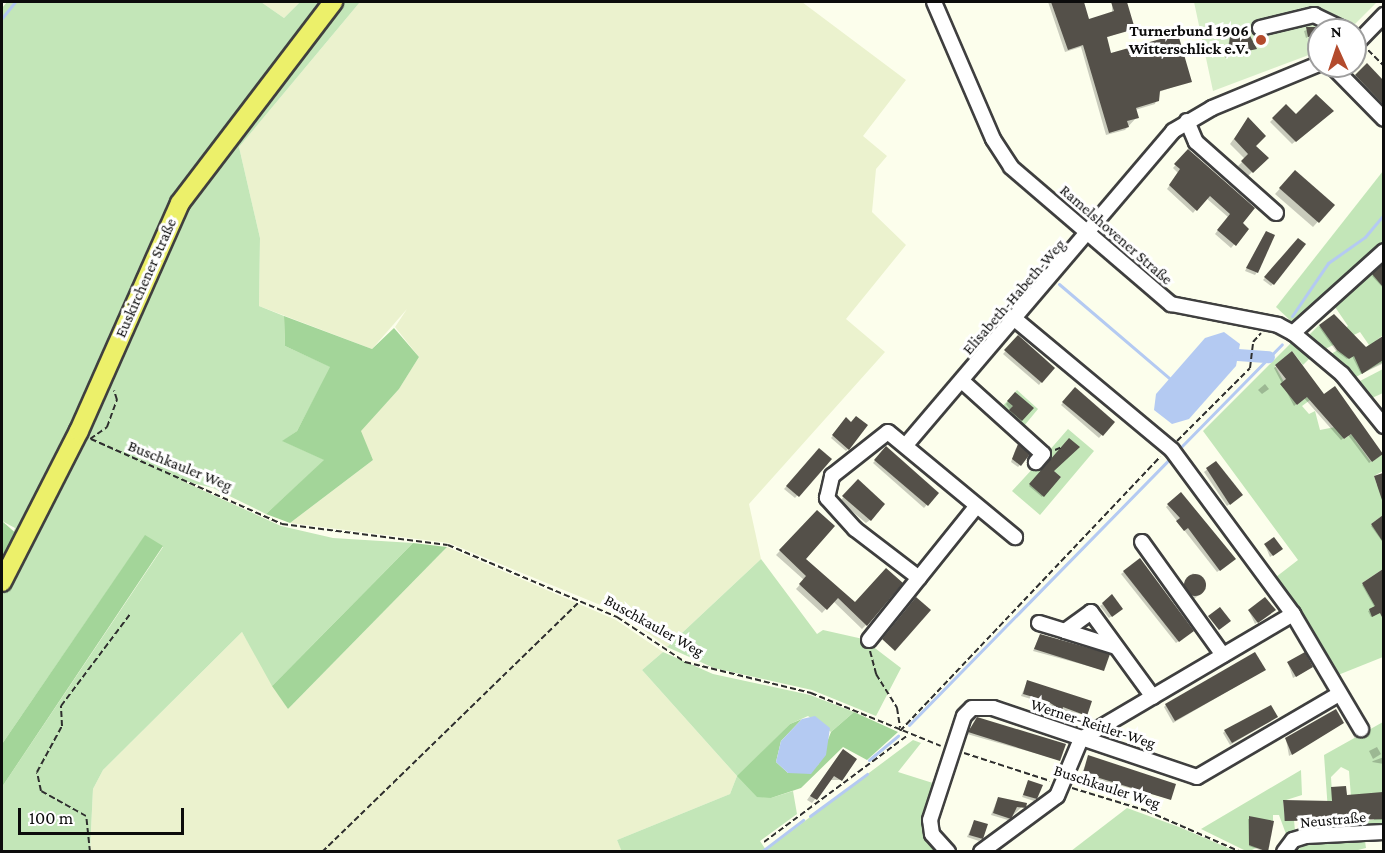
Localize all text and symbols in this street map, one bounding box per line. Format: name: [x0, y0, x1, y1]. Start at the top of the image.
north arrow: [1307, 18, 1367, 78]
place label: Turnerbund 1906 Witterschlick e.V.: [1129, 21, 1249, 59]
text: N: [1330, 23, 1342, 40]
marker: Turnerbund 1906 Witterschlick e.V.: [1254, 33, 1268, 47]
street label: Ramelshovener Straße: [1056, 181, 1176, 289]
street label: Euskirchener Straße: [111, 215, 181, 341]
street label: Elisabeth-Habeth-Weg: [959, 235, 1069, 359]
street label: Buschkauler Weg: [125, 436, 235, 496]
street label: Buschkauler Weg: [601, 591, 707, 661]
street label: Werner-Reitler-Weg: [1028, 695, 1158, 753]
street label: Buschkauler Weg: [1051, 761, 1163, 813]
scale bar: [21, 796, 188, 834]
text: 100 m: [29, 808, 73, 828]
street label: Neustraße: [1299, 808, 1367, 832]

